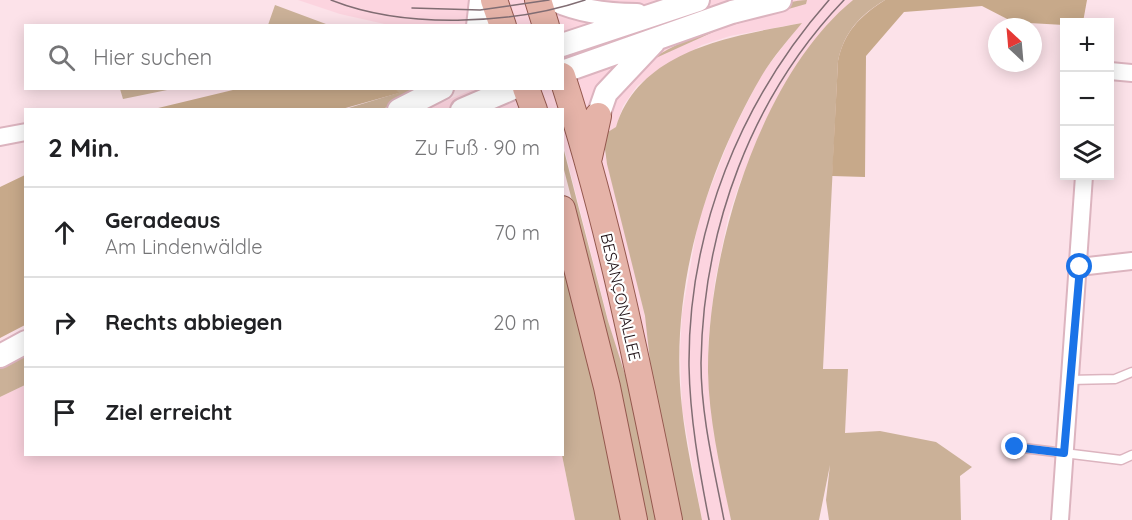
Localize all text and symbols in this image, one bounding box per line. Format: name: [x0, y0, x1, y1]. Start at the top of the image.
north arrow: [988, 18, 1042, 72]
map controls: [1060, 18, 1114, 180]
button: +: [1060, 18, 1114, 72]
search box: [24, 24, 564, 90]
icon: search: [45, 41, 78, 74]
text: Hier suchen: [93, 43, 212, 71]
button: −: [1060, 72, 1114, 126]
button: layers: [1060, 126, 1114, 180]
text: 2 Min.: [48, 131, 119, 164]
text: Zu Fuß · 90 m: [414, 135, 540, 160]
text: Geradeaus: [105, 206, 220, 234]
icon: ahead: [48, 216, 81, 249]
text: 70 m: [494, 220, 540, 245]
street label: BESANÇONALLEE: [597, 231, 645, 363]
text: Am Lindenwäldle: [105, 234, 263, 259]
route start: [1066, 253, 1092, 279]
icon: right: [48, 306, 81, 339]
text: Rechts abbiegen: [105, 308, 283, 336]
text: 20 m: [493, 310, 540, 335]
icon: arrive: [48, 396, 81, 429]
text: Ziel erreicht: [105, 398, 233, 426]
route end: [1001, 433, 1027, 459]

